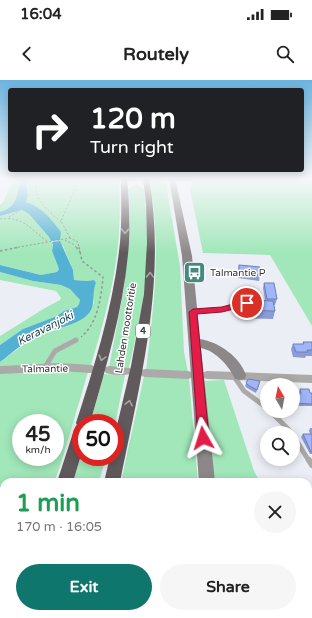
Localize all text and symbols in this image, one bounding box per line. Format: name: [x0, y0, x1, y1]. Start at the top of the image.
text: 16:04: [20, 5, 62, 23]
icon: back: [16, 43, 38, 65]
text: Routely: [123, 43, 189, 65]
icon: search: [274, 43, 296, 65]
text: 120 m: [90, 102, 176, 136]
icon: right: [24, 104, 76, 156]
text: Turn right: [90, 136, 174, 158]
one-way arrow: [121, 228, 130, 234]
bus stop icon: Talmantie P: [182, 259, 208, 285]
place label: Talmantie P: [210, 267, 266, 279]
one-way arrow: [146, 272, 154, 278]
street label: Lahden moottoritie: [113, 282, 139, 374]
pin: [230, 286, 264, 320]
icon: arrive: [236, 292, 258, 314]
water label: Keravanjoki: [15, 308, 76, 348]
road number: 4: [136, 324, 150, 338]
one-way arrow: [98, 355, 107, 362]
street label: Talmantie: [22, 363, 69, 375]
north arrow: [260, 378, 300, 418]
map controls: [260, 378, 300, 466]
one-way arrow: [125, 400, 133, 406]
speed limit sign: 50: [72, 414, 124, 466]
position arrow: [182, 417, 224, 459]
text: 45: [25, 423, 51, 447]
button: search: [260, 426, 300, 466]
text: km/h: [25, 444, 51, 456]
text: 1 min: [16, 489, 80, 518]
button: close: [254, 491, 296, 533]
text: 170 m · 16:05: [16, 519, 102, 535]
button: Exit: [16, 564, 152, 610]
button: Share: [160, 564, 296, 610]

